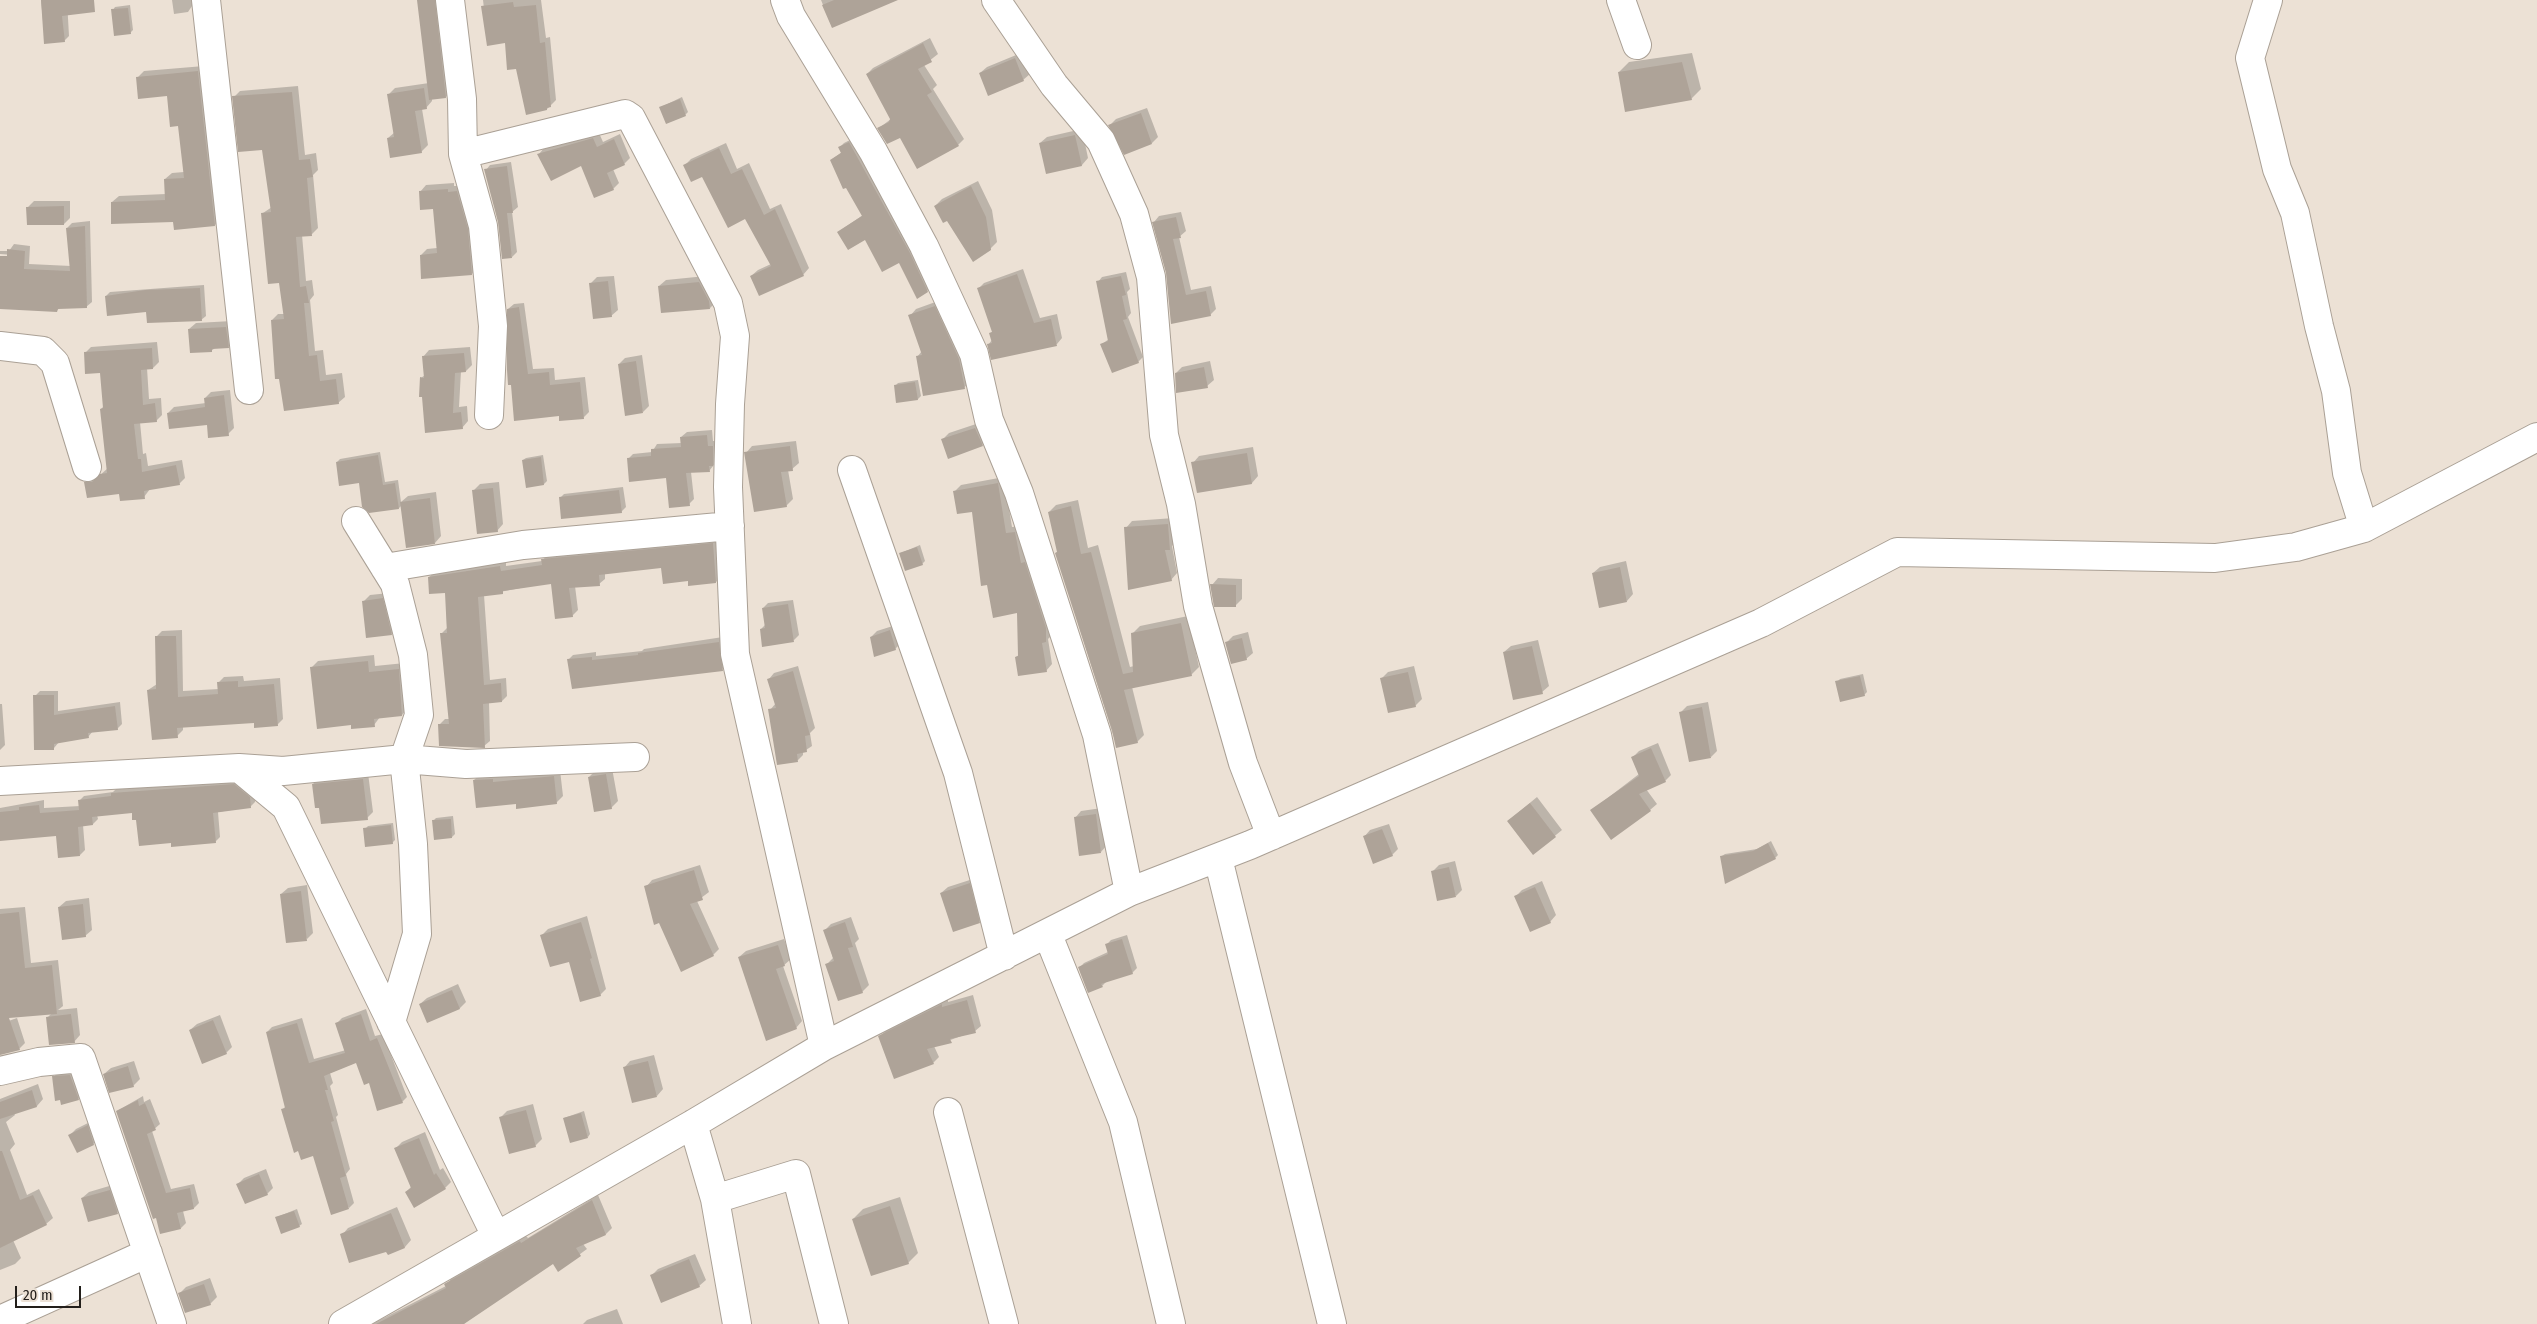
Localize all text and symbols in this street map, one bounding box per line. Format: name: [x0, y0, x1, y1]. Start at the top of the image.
scale bar: [18, 1276, 84, 1308]
text: 20 m: [23, 1286, 53, 1304]

